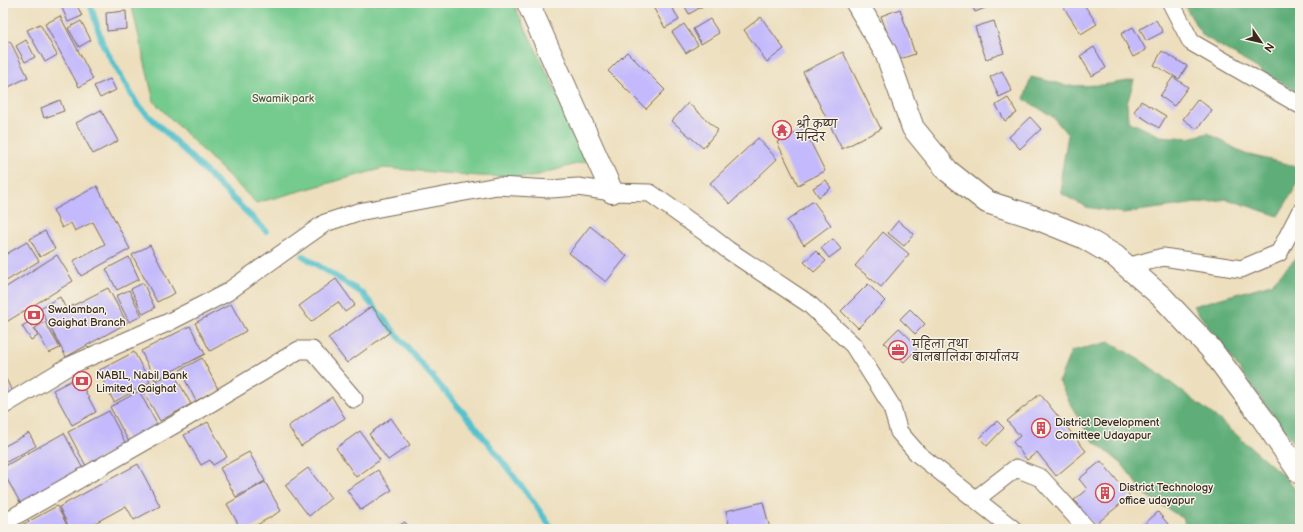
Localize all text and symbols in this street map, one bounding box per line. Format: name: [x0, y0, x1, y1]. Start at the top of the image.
north arrow: [1241, 22, 1281, 62]
text: N: [1261, 40, 1277, 54]
park label: Swamik park: [252, 92, 315, 105]
place label: श्री कृष्ण मन्दिर: [795, 115, 839, 144]
temple icon: श्री कृष्ण मन्दिर: [771, 119, 793, 141]
place label: Swalamban, Gaighat Branch: [48, 303, 126, 329]
bank icon: Swalamban, Gaighat Branch: [23, 304, 45, 326]
place label: महिला तथा बालबालिका कार्यालय: [911, 335, 1020, 364]
office icon: महिला तथा बालबालिका कार्यालय: [887, 339, 909, 361]
place label: NABIL, Nabil Bank Limited, Gaighat: [96, 369, 188, 395]
bank icon: NABIL, Nabil Bank Limited, Gaighat: [71, 370, 93, 392]
place label: District Development Comittee Udayapur: [1055, 416, 1160, 442]
building icon: District Development Comittee Udayapur: [1030, 417, 1052, 439]
place label: District Technology office udayapur: [1119, 481, 1213, 507]
building icon: District Technology office udayapur: [1094, 482, 1116, 504]

